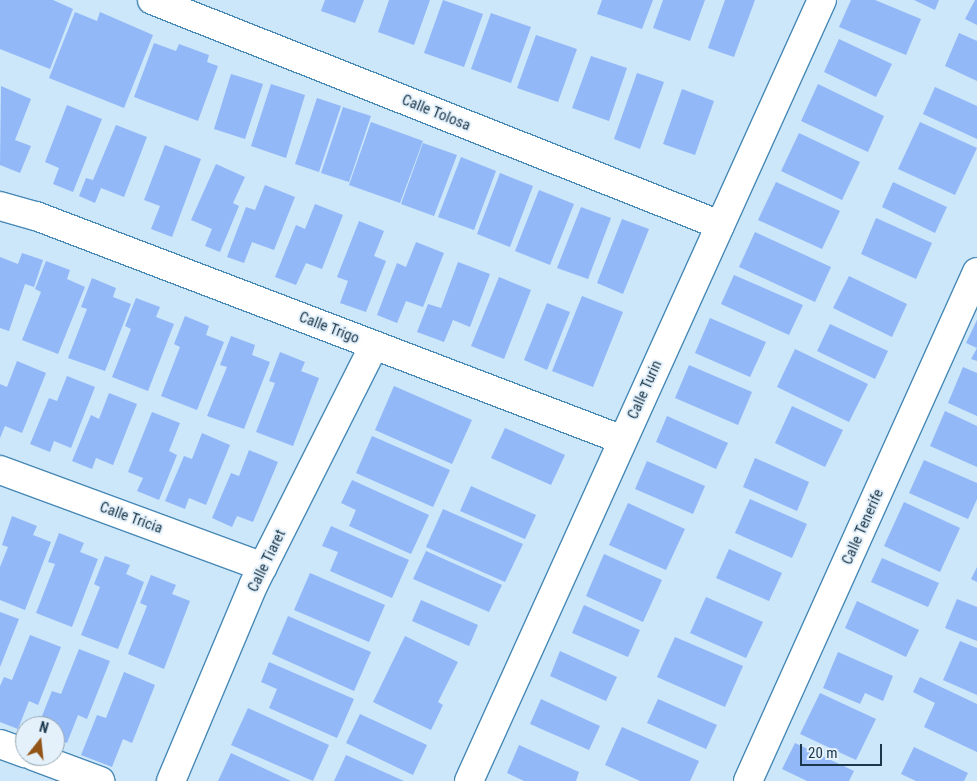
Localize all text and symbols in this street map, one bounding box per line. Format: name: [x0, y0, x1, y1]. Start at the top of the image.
street label: Calle Tolosa: [399, 91, 473, 135]
street label: Calle Trigo: [296, 308, 362, 348]
street label: Calle Turin: [624, 358, 666, 422]
street label: Calle Tenerife: [838, 486, 888, 568]
street label: Calle Tricia: [97, 498, 165, 538]
street label: Calle Tiaret: [244, 527, 290, 595]
north arrow: [15, 716, 65, 766]
text: N: [38, 719, 50, 736]
scale bar: [802, 734, 884, 766]
text: 20 m: [808, 744, 838, 762]

